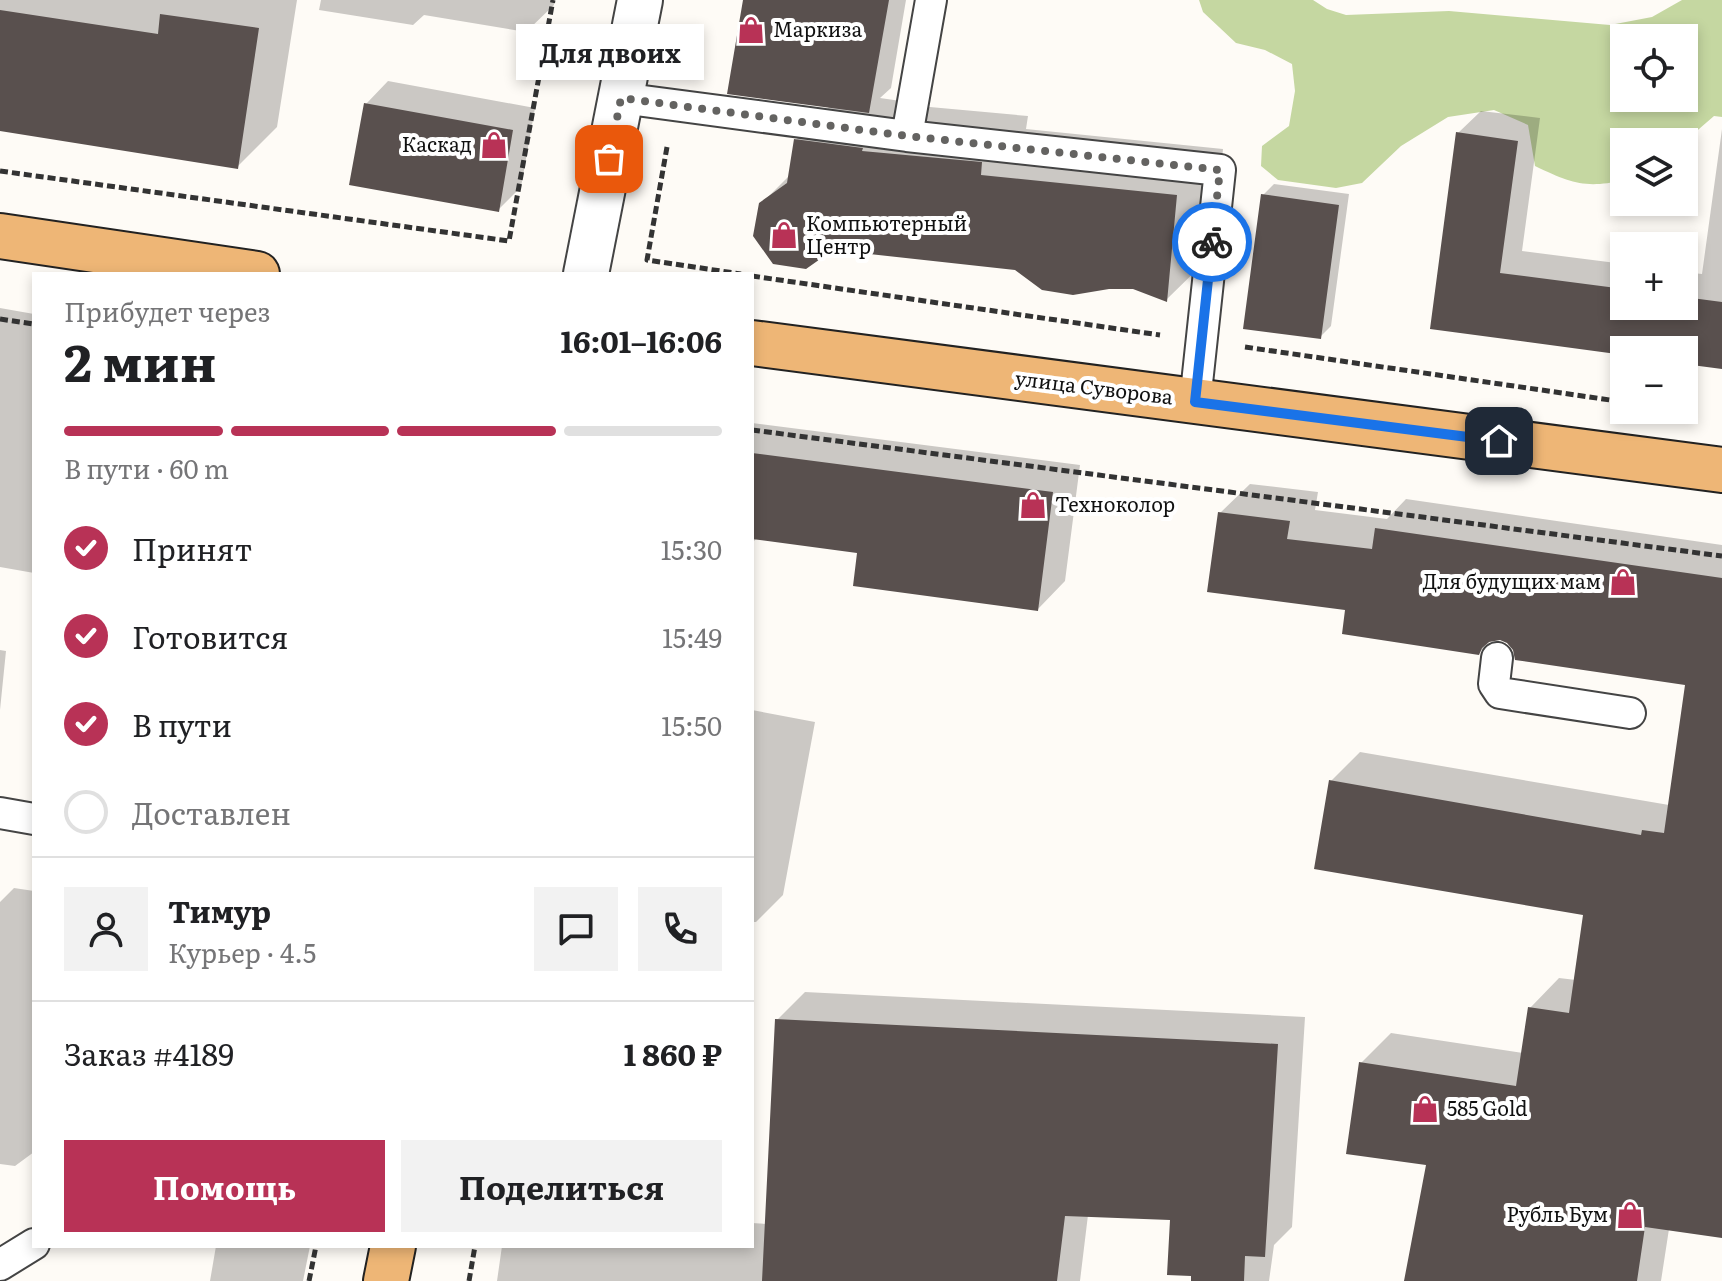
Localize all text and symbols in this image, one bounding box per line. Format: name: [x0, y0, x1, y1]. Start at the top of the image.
place label: Маркиза: [773, 13, 862, 43]
shop icon: Маркиза: [736, 15, 766, 45]
callout: Для двоих: [515, 23, 703, 79]
map controls: [1610, 24, 1698, 424]
button: locate: [1610, 24, 1698, 112]
text: Для двоих: [539, 32, 681, 71]
pin: [575, 125, 643, 193]
place label: Каскад: [402, 128, 472, 158]
button: layers: [1610, 128, 1698, 216]
shop icon: Каскад: [479, 130, 509, 160]
icon: bag: [587, 137, 631, 181]
courier: [1172, 202, 1252, 282]
place label: Компьютерный Центр: [806, 207, 967, 260]
shop icon: Компьютерный Центр: [769, 220, 799, 250]
icon: bike: [1190, 220, 1234, 264]
button: +: [1610, 232, 1698, 320]
text: Прибудет через: [64, 291, 270, 330]
text: 16:01–16:06: [560, 318, 722, 362]
text: 2 мин: [64, 321, 216, 398]
button: −: [1610, 336, 1698, 424]
street label: улица Суворова: [1014, 361, 1175, 411]
pin: [1465, 407, 1533, 475]
icon: home: [1477, 419, 1521, 463]
text: В пути · 60 m: [64, 448, 229, 487]
place label: Техноколор: [1055, 488, 1175, 518]
shop icon: Техноколор: [1018, 490, 1048, 520]
icon: check: [64, 526, 108, 570]
text: Принят: [132, 526, 252, 570]
text: 15:30: [661, 529, 722, 568]
place label: Для будущих мам: [1423, 565, 1601, 595]
shop icon: Для будущих мам: [1608, 567, 1638, 597]
icon: check: [64, 614, 108, 658]
text: Готовится: [132, 614, 288, 658]
text: 15:49: [662, 617, 722, 656]
icon: check: [64, 702, 108, 746]
text: В пути: [132, 702, 232, 746]
text: 15:50: [661, 705, 722, 744]
text: Доставлен: [132, 790, 291, 834]
button: person: [64, 887, 148, 971]
button: chat: [534, 887, 618, 971]
button: phone: [638, 887, 722, 971]
text: Тимур: [168, 888, 271, 932]
text: Курьер · 4.5: [168, 932, 316, 971]
text: Заказ #4189: [64, 1031, 234, 1075]
text: 1 860 ₽: [624, 1031, 722, 1075]
place label: 585 Gold: [1447, 1092, 1528, 1122]
shop icon: 585 Gold: [1410, 1094, 1440, 1124]
button: Помощь: [64, 1140, 385, 1232]
button: Поделиться: [401, 1140, 722, 1232]
place label: Рубль Бум: [1507, 1198, 1608, 1228]
shop icon: Рубль Бум: [1615, 1200, 1645, 1230]

